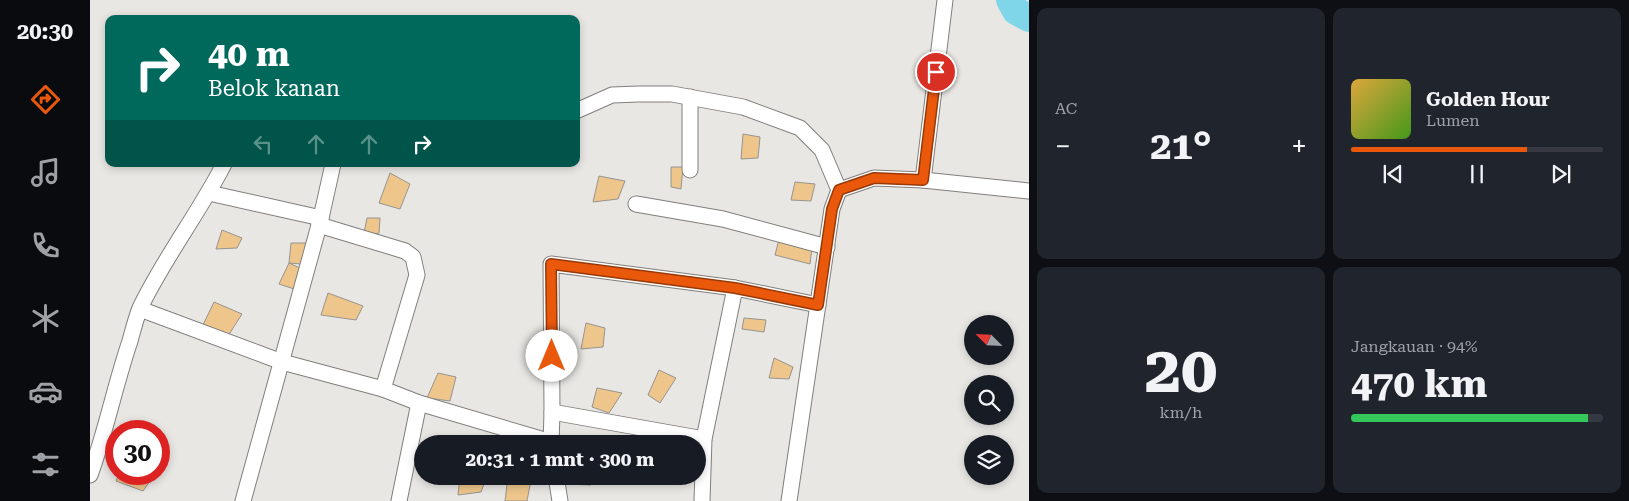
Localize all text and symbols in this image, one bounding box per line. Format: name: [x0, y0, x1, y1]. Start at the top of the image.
text: 20:30: [17, 19, 73, 44]
text: 40 m: [208, 34, 290, 75]
icon: right: [125, 35, 190, 100]
pin: [915, 51, 957, 93]
icon: arrive: [922, 58, 950, 86]
text: Belok kanan: [208, 76, 340, 101]
icon: directions: [28, 82, 63, 117]
text: Golden Hour: [1426, 88, 1550, 111]
text: AC: [1055, 99, 1077, 118]
text: Lumen: [1426, 111, 1480, 130]
text: 21°: [1150, 124, 1212, 168]
icon: left: [249, 130, 277, 158]
icon: ahead: [302, 130, 330, 158]
icon: ahead: [355, 130, 383, 158]
icon: right: [408, 130, 436, 158]
text: −: [1055, 130, 1071, 163]
text: +: [1291, 130, 1307, 163]
icon: music: [28, 155, 63, 190]
icon: previous: [1379, 160, 1407, 188]
icon: pause: [1463, 160, 1491, 188]
icon: next: [1547, 160, 1575, 188]
icon: phone: [28, 228, 63, 263]
icon: climate: [28, 301, 63, 336]
north arrow: [964, 315, 1014, 365]
map controls: [964, 315, 1014, 485]
position arrow: [525, 329, 577, 381]
text: 20: [1145, 332, 1217, 408]
text: Jangkauan · 94%: [1351, 337, 1477, 356]
text: 470 km: [1351, 362, 1487, 406]
icon: car: [28, 374, 63, 409]
button: search: [964, 375, 1014, 425]
text: km/h: [1160, 403, 1202, 422]
speed limit sign: 30: [105, 420, 170, 485]
button: layers: [964, 435, 1014, 485]
icon: filters: [28, 447, 63, 482]
text: 20:31 · 1 mnt · 300 m: [466, 448, 654, 471]

